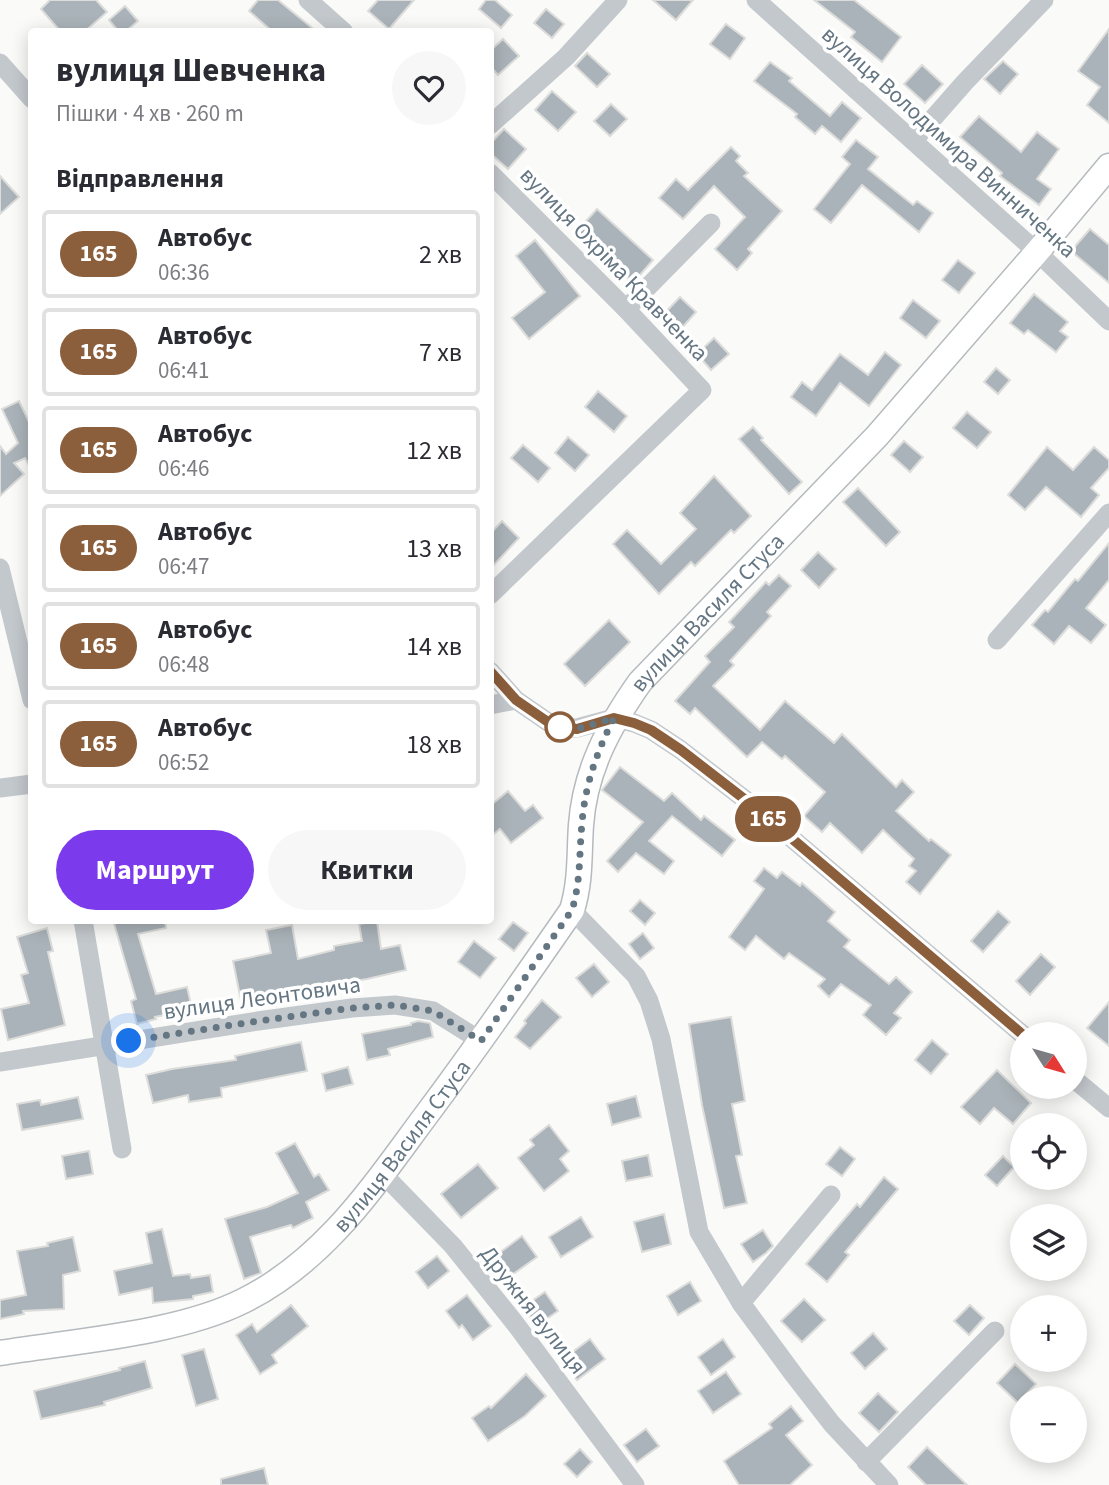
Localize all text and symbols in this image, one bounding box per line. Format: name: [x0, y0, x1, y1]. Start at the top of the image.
street label: вулиця Володимира Винниченка: [814, 18, 1084, 266]
text: вулиця Шевченка: [56, 47, 326, 94]
button: heart: [392, 51, 466, 125]
text: Пішки · 4 хв · 260 m: [56, 97, 244, 130]
street label: вулиця Охріма Кравченка: [512, 159, 716, 369]
text: Відправлення: [56, 160, 224, 197]
text: Автобус: [158, 219, 252, 256]
text: 165: [79, 236, 118, 271]
text: 2 хв: [419, 236, 462, 273]
text: 06:36: [158, 256, 209, 289]
text: Автобус: [158, 317, 252, 354]
text: 165: [79, 334, 118, 369]
text: 7 хв: [419, 334, 462, 371]
text: 06:41: [158, 354, 209, 387]
text: Автобус: [158, 415, 252, 452]
text: 165: [79, 432, 118, 467]
text: 12 хв: [406, 432, 462, 469]
text: 06:46: [158, 452, 209, 485]
text: Автобус: [158, 513, 252, 550]
street label: вулиця Василя Стуса: [622, 525, 792, 698]
text: 165: [79, 530, 118, 565]
text: 13 хв: [406, 530, 462, 567]
text: 06:47: [158, 550, 209, 583]
text: Автобус: [158, 611, 252, 648]
text: 165: [79, 628, 118, 663]
text: 14 хв: [406, 628, 462, 665]
text: 06:48: [158, 648, 209, 681]
text: Автобус: [158, 709, 252, 746]
unlabelled marker: [545, 712, 575, 742]
text: 165: [79, 726, 118, 761]
text: 18 хв: [406, 726, 462, 763]
text: 06:52: [158, 746, 209, 779]
line badge: 165: [728, 796, 808, 842]
text: 165: [749, 801, 787, 836]
button: Маршрут: [56, 830, 254, 910]
button: Квитки: [268, 830, 466, 910]
street label: вулиця Леонтовича: [161, 968, 363, 1028]
north arrow: [1010, 1022, 1087, 1099]
map controls: [1010, 1022, 1087, 1463]
your location: [111, 1023, 146, 1058]
street label: вулиця Василя Стуса: [325, 1053, 478, 1240]
button: locate: [1010, 1113, 1087, 1190]
button: layers: [1010, 1204, 1087, 1281]
street label: Дружня вулиця: [472, 1239, 594, 1381]
button: +: [1010, 1295, 1087, 1372]
button: −: [1010, 1386, 1087, 1463]

